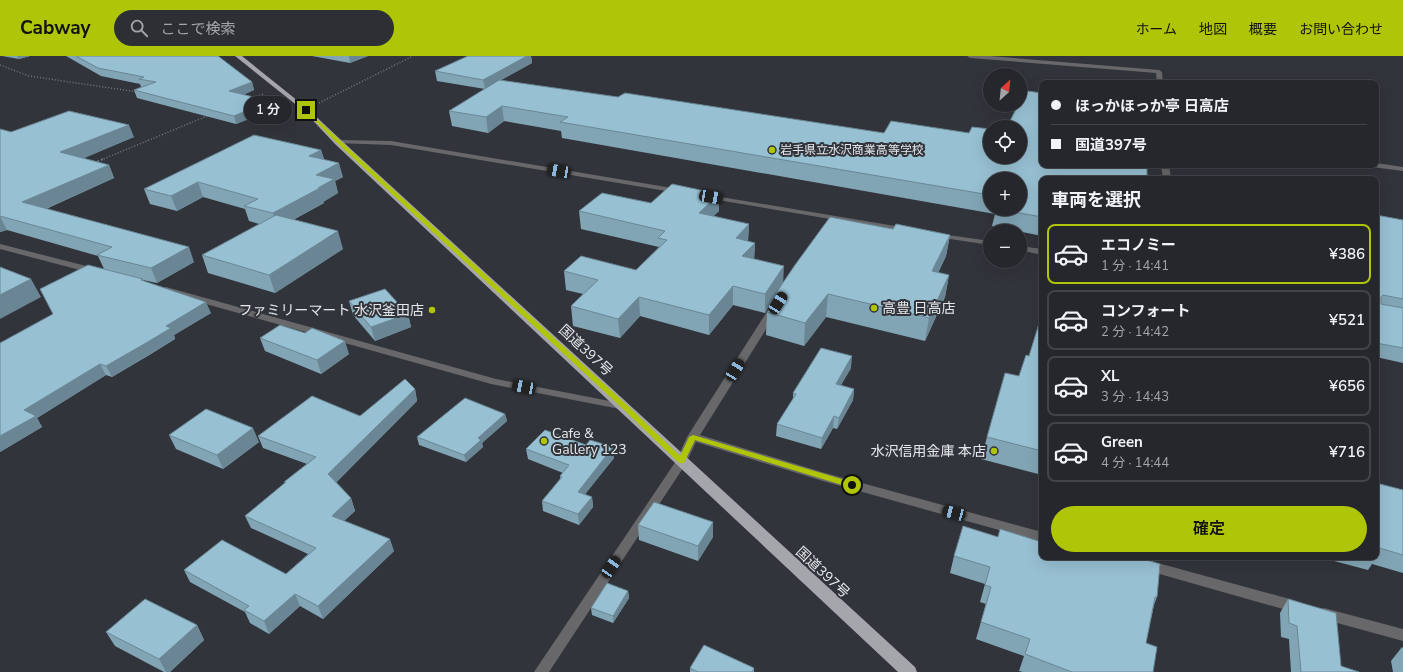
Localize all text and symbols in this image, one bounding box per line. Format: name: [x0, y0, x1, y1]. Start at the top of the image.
search box: [114, 10, 394, 46]
text: Cabway: [20, 15, 90, 41]
icon: search: [128, 17, 150, 39]
text: ここで検索: [160, 19, 236, 39]
text: ホーム: [1135, 20, 1177, 39]
text: 地図: [1199, 20, 1227, 39]
text: 概要: [1249, 20, 1277, 39]
text: お問い合わせ: [1299, 20, 1383, 39]
north arrow: [983, 68, 1027, 112]
map controls: [983, 68, 1027, 268]
callout: 1 分: [244, 96, 292, 124]
text: ほっかほっか亭 日高店: [1075, 96, 1229, 116]
text: 1 分: [256, 101, 280, 119]
route end: [297, 101, 315, 119]
button: locate: [983, 120, 1027, 164]
text: 国道397号: [1075, 135, 1147, 155]
place label: 岩手県立水沢商業高等学校: [780, 142, 924, 158]
marker: 岩手県立水沢商業高等学校: [767, 145, 777, 155]
car: [546, 163, 572, 179]
button: +: [983, 172, 1027, 216]
text: 車両を選択: [1051, 188, 1141, 212]
car: [698, 189, 724, 205]
button: −: [983, 224, 1027, 268]
text: エコノミー: [1101, 235, 1176, 255]
icon: car: [1053, 236, 1089, 272]
text: ¥386: [1329, 244, 1365, 264]
text: 1 分 · 14:41: [1101, 257, 1169, 275]
car: [767, 290, 789, 316]
place label: 高豊 日高店: [882, 299, 956, 318]
place label: ファミリーマート 水沢釜田店: [238, 301, 424, 320]
text: コンフォート: [1101, 301, 1191, 321]
icon: car: [1053, 302, 1089, 338]
marker: 高豊 日高店: [869, 303, 879, 313]
marker: ファミリーマート 水沢釜田店: [427, 305, 437, 315]
text: ¥521: [1329, 310, 1365, 330]
street label: 国道397号: [555, 321, 617, 380]
text: 2 分 · 14:42: [1101, 323, 1169, 341]
car: [724, 357, 746, 383]
text: XL: [1101, 366, 1120, 386]
icon: car: [1053, 368, 1089, 404]
text: ¥656: [1329, 376, 1365, 396]
car: [511, 379, 537, 395]
text: 3 分 · 14:43: [1101, 388, 1169, 406]
place label: Cafe & Gallery 123: [552, 424, 627, 459]
text: Green: [1101, 432, 1143, 452]
icon: car: [1053, 434, 1089, 470]
marker: Cafe & Gallery 123: [539, 436, 549, 446]
place label: 水沢信用金庫 本店: [870, 442, 986, 461]
text: ¥716: [1329, 442, 1365, 462]
marker: 水沢信用金庫 本店: [989, 446, 999, 456]
text: 4 分 · 14:44: [1101, 454, 1169, 472]
route start: [843, 476, 861, 494]
car: [941, 504, 967, 522]
button: 確定: [1051, 506, 1367, 552]
street label: 国道397号: [792, 543, 854, 602]
car: [599, 554, 623, 580]

